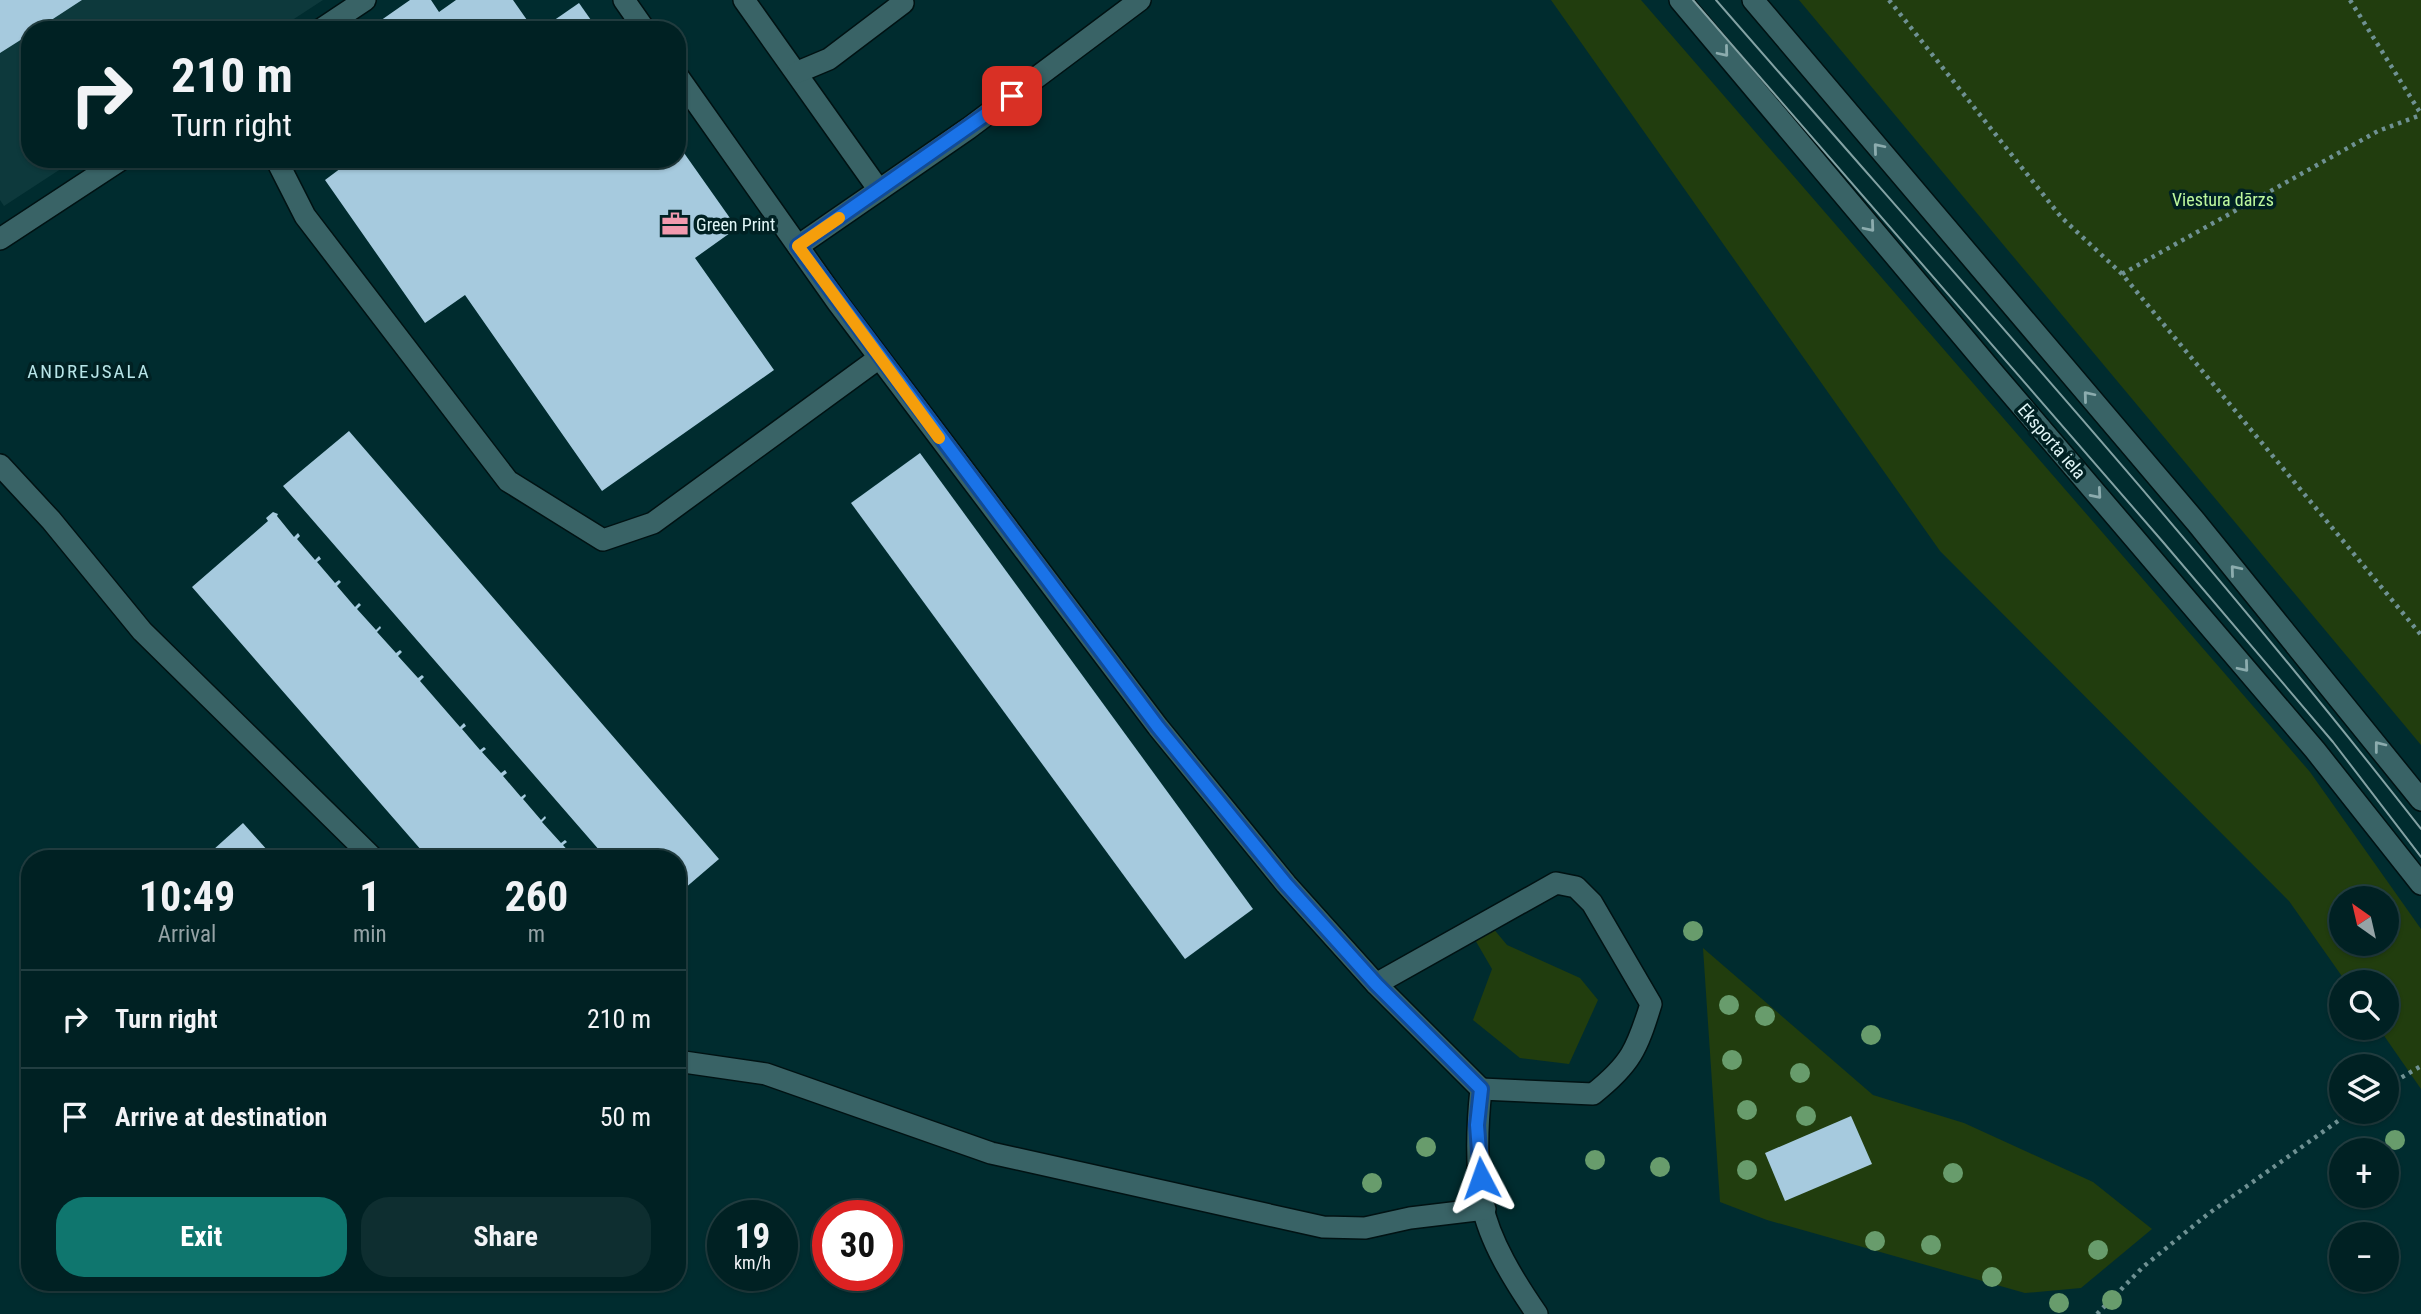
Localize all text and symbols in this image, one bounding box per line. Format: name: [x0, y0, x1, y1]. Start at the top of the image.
one-way arrow: [1716, 44, 1728, 57]
text: 210 m: [171, 47, 293, 104]
icon: right: [56, 49, 147, 140]
pin: [982, 66, 1042, 126]
icon: arrive: [993, 77, 1031, 115]
text: Turn right: [171, 106, 292, 144]
one-way arrow: [1874, 143, 1886, 156]
park label: Viestura dārzs: [2172, 189, 2274, 210]
office icon: Green Print: [660, 209, 690, 239]
place label: Green Print: [696, 214, 775, 235]
one-way arrow: [1862, 218, 1874, 231]
district label: ANDREJSALA: [27, 360, 151, 383]
one-way arrow: [2084, 391, 2097, 403]
street label: Eksporta iela: [2014, 399, 2090, 483]
one-way arrow: [2089, 485, 2101, 498]
one-way arrow: [2231, 565, 2243, 578]
one-way arrow: [2236, 658, 2248, 671]
one-way arrow: [2375, 741, 2388, 753]
text: 10:49: [139, 872, 235, 921]
text: 1: [359, 872, 380, 921]
text: 260: [504, 872, 568, 921]
north arrow: [2329, 886, 2399, 956]
map controls: [2329, 886, 2399, 1292]
text: Arrival: [158, 921, 216, 948]
text: min: [353, 921, 387, 948]
text: m: [528, 921, 545, 948]
button: search: [2329, 970, 2399, 1040]
icon: right: [56, 1000, 94, 1038]
text: Turn right: [115, 1004, 217, 1034]
text: 210 m: [587, 1004, 651, 1034]
button: layers: [2329, 1054, 2399, 1124]
icon: arrive: [56, 1098, 94, 1136]
text: Arrive at destination: [115, 1102, 327, 1132]
text: 50 m: [600, 1102, 651, 1132]
button: +: [2329, 1138, 2399, 1208]
position arrow: [1444, 1141, 1518, 1215]
button: Exit: [56, 1197, 347, 1277]
button: Share: [361, 1197, 651, 1277]
speed limit sign: 30: [812, 1200, 903, 1291]
text: 19: [735, 1216, 770, 1257]
button: −: [2329, 1222, 2399, 1292]
text: km/h: [734, 1252, 771, 1273]

